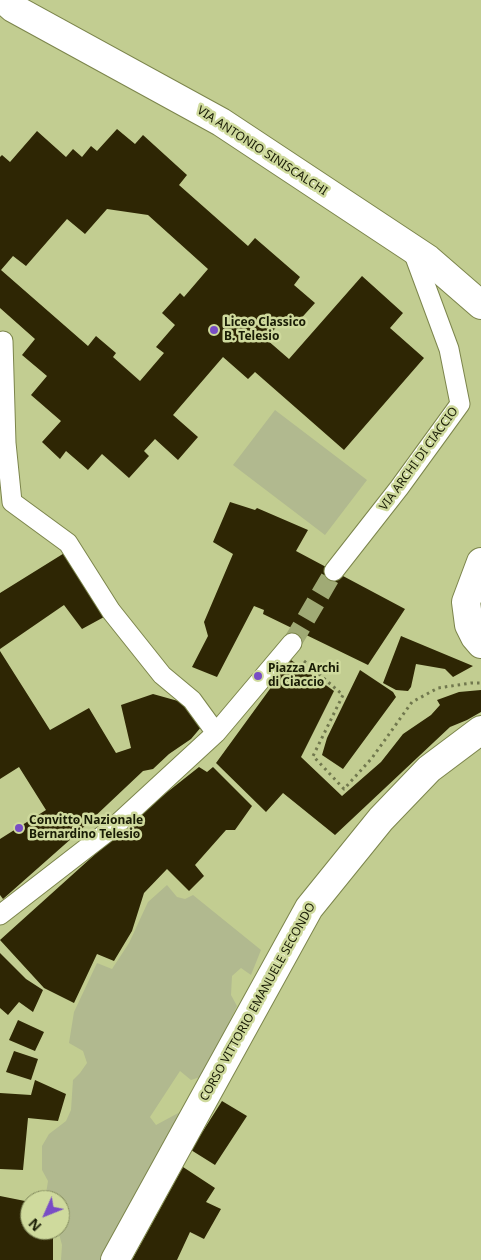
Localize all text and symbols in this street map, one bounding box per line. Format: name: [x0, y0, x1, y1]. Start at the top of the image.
street label: VIA ANTONIO SINISCALCHI: [194, 103, 330, 199]
place label: Liceo Classico B. Telesio: [224, 316, 306, 344]
marker: Liceo Classico B. Telesio: [208, 324, 220, 336]
street label: VIA ARCHI DI CIACCIO: [377, 405, 461, 513]
place label: Piazza Archi di Ciaccio: [268, 662, 339, 690]
marker: Piazza Archi di Ciaccio: [252, 670, 264, 682]
place label: Convitto Nazionale Bernardino Telesio: [29, 814, 143, 842]
marker: Convitto Nazionale Bernardino Telesio: [13, 822, 25, 834]
street label: CORSO VITTORIO EMANUELE SECONDO: [197, 900, 319, 1104]
north arrow: [20, 1190, 70, 1240]
text: N: [24, 1214, 45, 1236]

